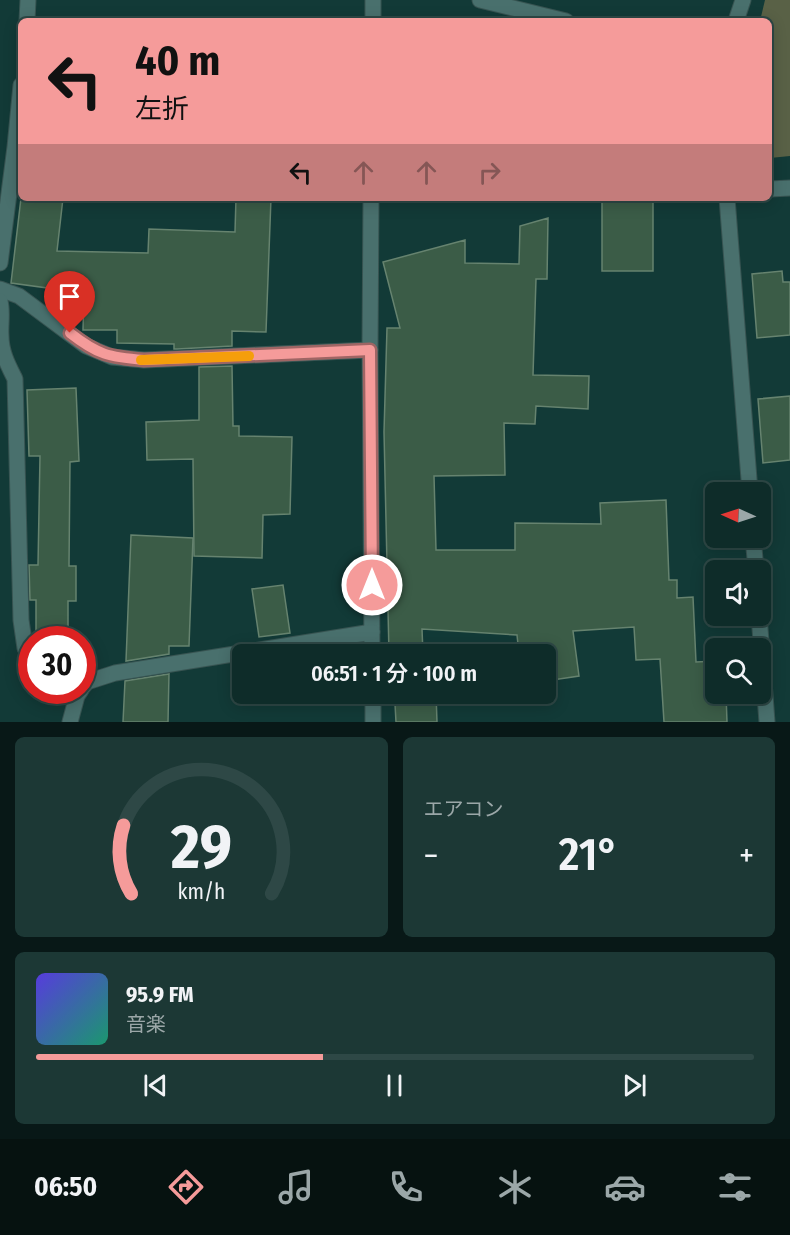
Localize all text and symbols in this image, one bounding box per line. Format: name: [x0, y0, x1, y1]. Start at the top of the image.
text: 40 m: [135, 36, 220, 86]
icon: left: [36, 42, 114, 120]
text: 左折: [135, 93, 189, 125]
icon: left: [284, 156, 317, 189]
icon: ahead: [347, 156, 380, 189]
icon: ahead: [410, 156, 443, 189]
icon: right: [473, 156, 506, 189]
pin: [44, 271, 95, 333]
icon: arrive: [53, 280, 86, 313]
north arrow: [705, 482, 771, 548]
map controls: [705, 482, 771, 704]
position arrow: [340, 553, 404, 617]
button: sound: [705, 560, 771, 626]
speed limit sign: 30: [18, 626, 96, 704]
button: search: [705, 638, 771, 704]
text: 06:51 · 1 分 · 100 m: [311, 660, 477, 687]
text: エアコン: [424, 797, 504, 821]
text: 29: [170, 810, 232, 885]
text: 21°: [559, 828, 619, 882]
text: −: [424, 836, 438, 876]
text: +: [739, 836, 754, 876]
text: km/h: [177, 879, 225, 905]
text: 95.9 FM: [126, 981, 194, 1008]
text: 音楽: [126, 1012, 166, 1036]
icon: previous: [139, 1069, 172, 1102]
icon: pause: [378, 1069, 411, 1102]
icon: next: [618, 1069, 651, 1102]
icon: directions: [165, 1166, 207, 1208]
icon: music: [275, 1166, 317, 1208]
icon: phone: [385, 1166, 427, 1208]
icon: climate: [494, 1166, 536, 1208]
icon: car: [604, 1166, 646, 1208]
icon: filters: [714, 1166, 756, 1208]
text: 06:50: [34, 1171, 97, 1203]

